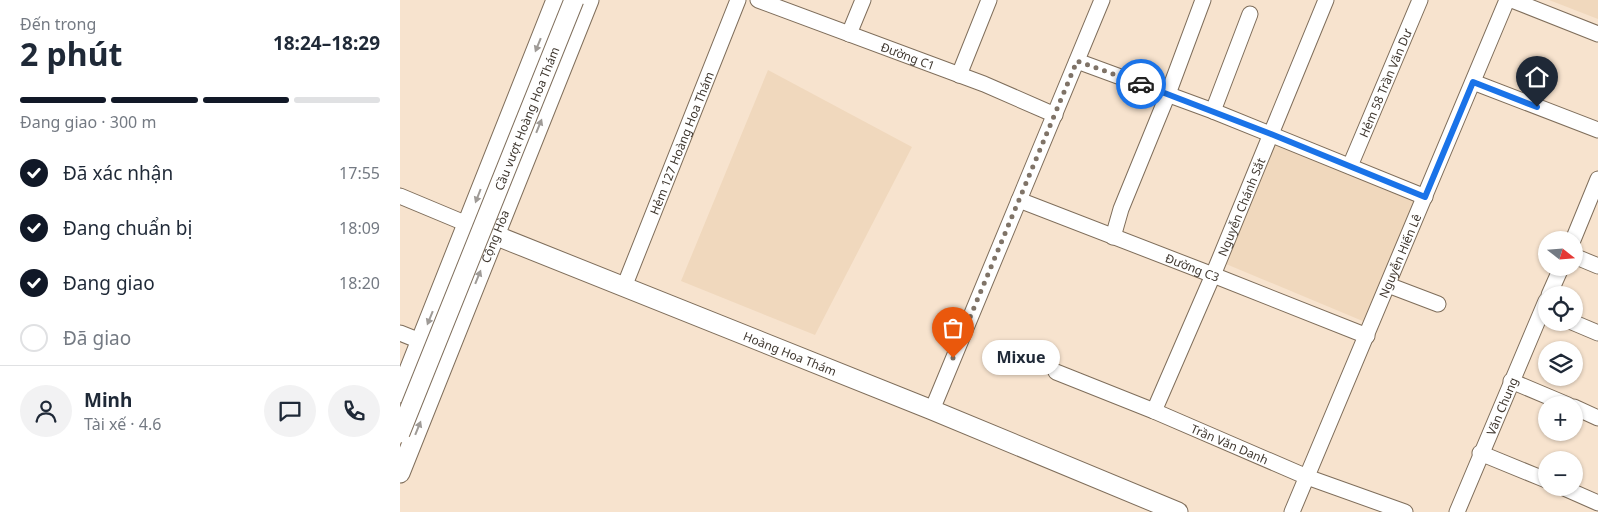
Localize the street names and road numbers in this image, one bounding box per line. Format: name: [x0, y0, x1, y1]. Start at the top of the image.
street label: Hẻm 58 Trần Văn Dư: [1355, 25, 1416, 140]
street label: Đường C1: [878, 38, 937, 74]
street label: Cầu vượt Hoàng Hoa Thám: [490, 44, 563, 193]
street label: Hẻm 127 Hoàng Hoa Thám: [645, 69, 717, 217]
street label: Nguyễn Chánh Sắt: [1213, 154, 1269, 258]
street label: Cộng Hòa: [476, 207, 513, 265]
street label: Nguyễn Hiến Lê: [1374, 211, 1425, 300]
street label: Đường C3: [1163, 249, 1222, 285]
street label: Hoàng Hoa Thám: [741, 327, 839, 380]
street label: Văn Chung: [1482, 374, 1521, 438]
street label: Trần Văn Danh: [1188, 420, 1271, 468]

